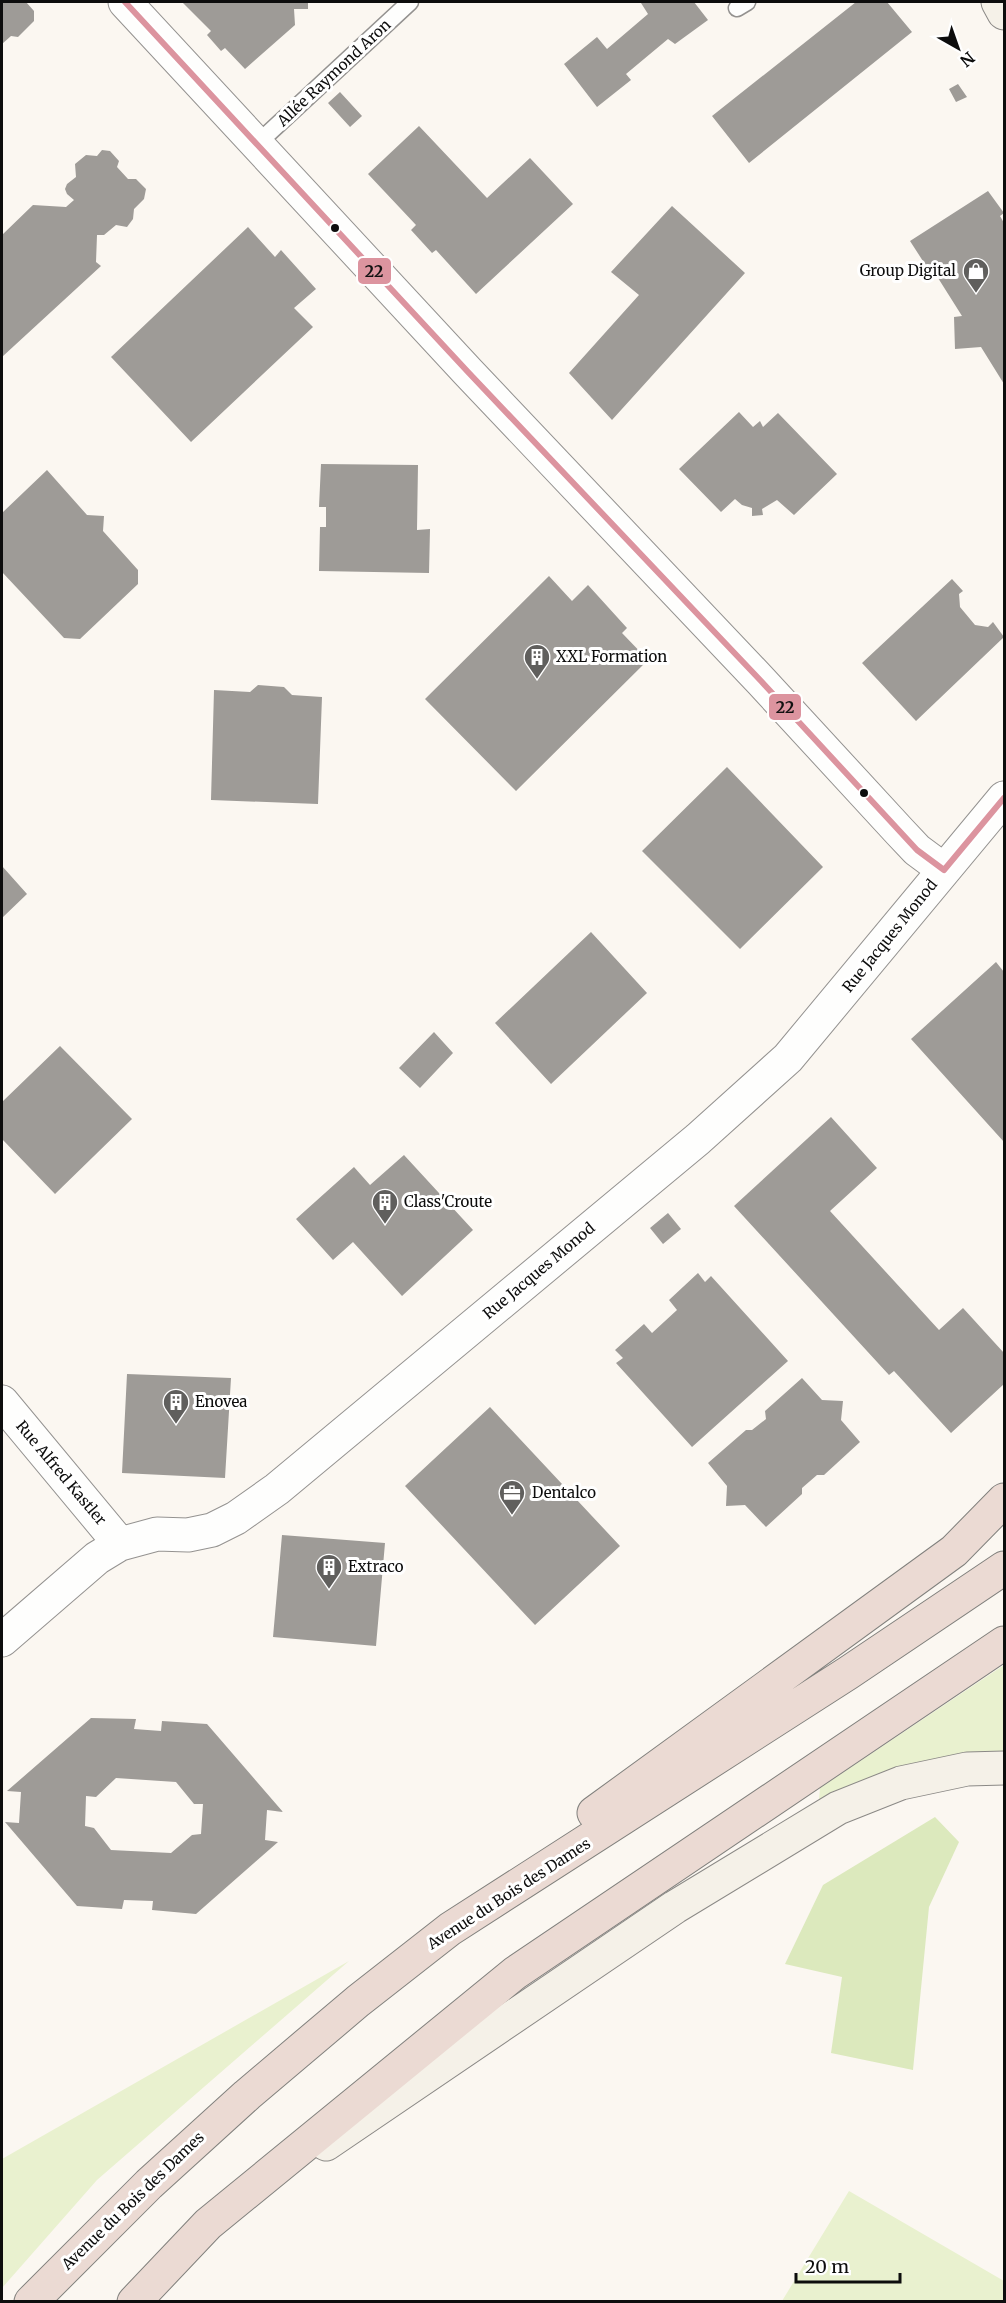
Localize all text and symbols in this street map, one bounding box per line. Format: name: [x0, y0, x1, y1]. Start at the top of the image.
street label: Allée Raymond Aron: [272, 15, 394, 131]
north arrow: [928, 18, 988, 78]
text: N: [956, 48, 979, 71]
unlabelled marker: [329, 222, 341, 234]
shop icon: Group Digital: [961, 256, 991, 294]
line badge: 22: [357, 257, 392, 285]
text: 22: [365, 261, 383, 281]
place label: Group Digital: [860, 261, 956, 280]
building icon: XXL Formation: [522, 642, 552, 680]
place label: XXL Formation: [556, 647, 667, 666]
line badge: 22: [768, 693, 802, 721]
text: 22: [776, 697, 794, 717]
unlabelled marker: [858, 787, 870, 799]
street label: Rue Jacques Monod: [838, 875, 941, 996]
building icon: Class'Croute: [370, 1187, 400, 1225]
place label: Class'Croute: [404, 1192, 492, 1211]
street label: Rue Jacques Monod: [479, 1218, 598, 1323]
building icon: Enovea: [161, 1387, 191, 1425]
place label: Enovea: [195, 1392, 247, 1411]
street label: Rue Alfred Kastler: [12, 1417, 111, 1529]
office icon: Dentalco: [497, 1478, 527, 1516]
place label: Dentalco: [532, 1483, 596, 1502]
building icon: Extraco: [314, 1552, 344, 1590]
place label: Extraco: [348, 1557, 404, 1576]
street label: Avenue du Bois des Dames: [423, 1834, 594, 1954]
street label: Avenue du Bois des Dames: [57, 2128, 208, 2274]
scale bar: [796, 2246, 900, 2284]
text: 20 m: [805, 2255, 849, 2278]

